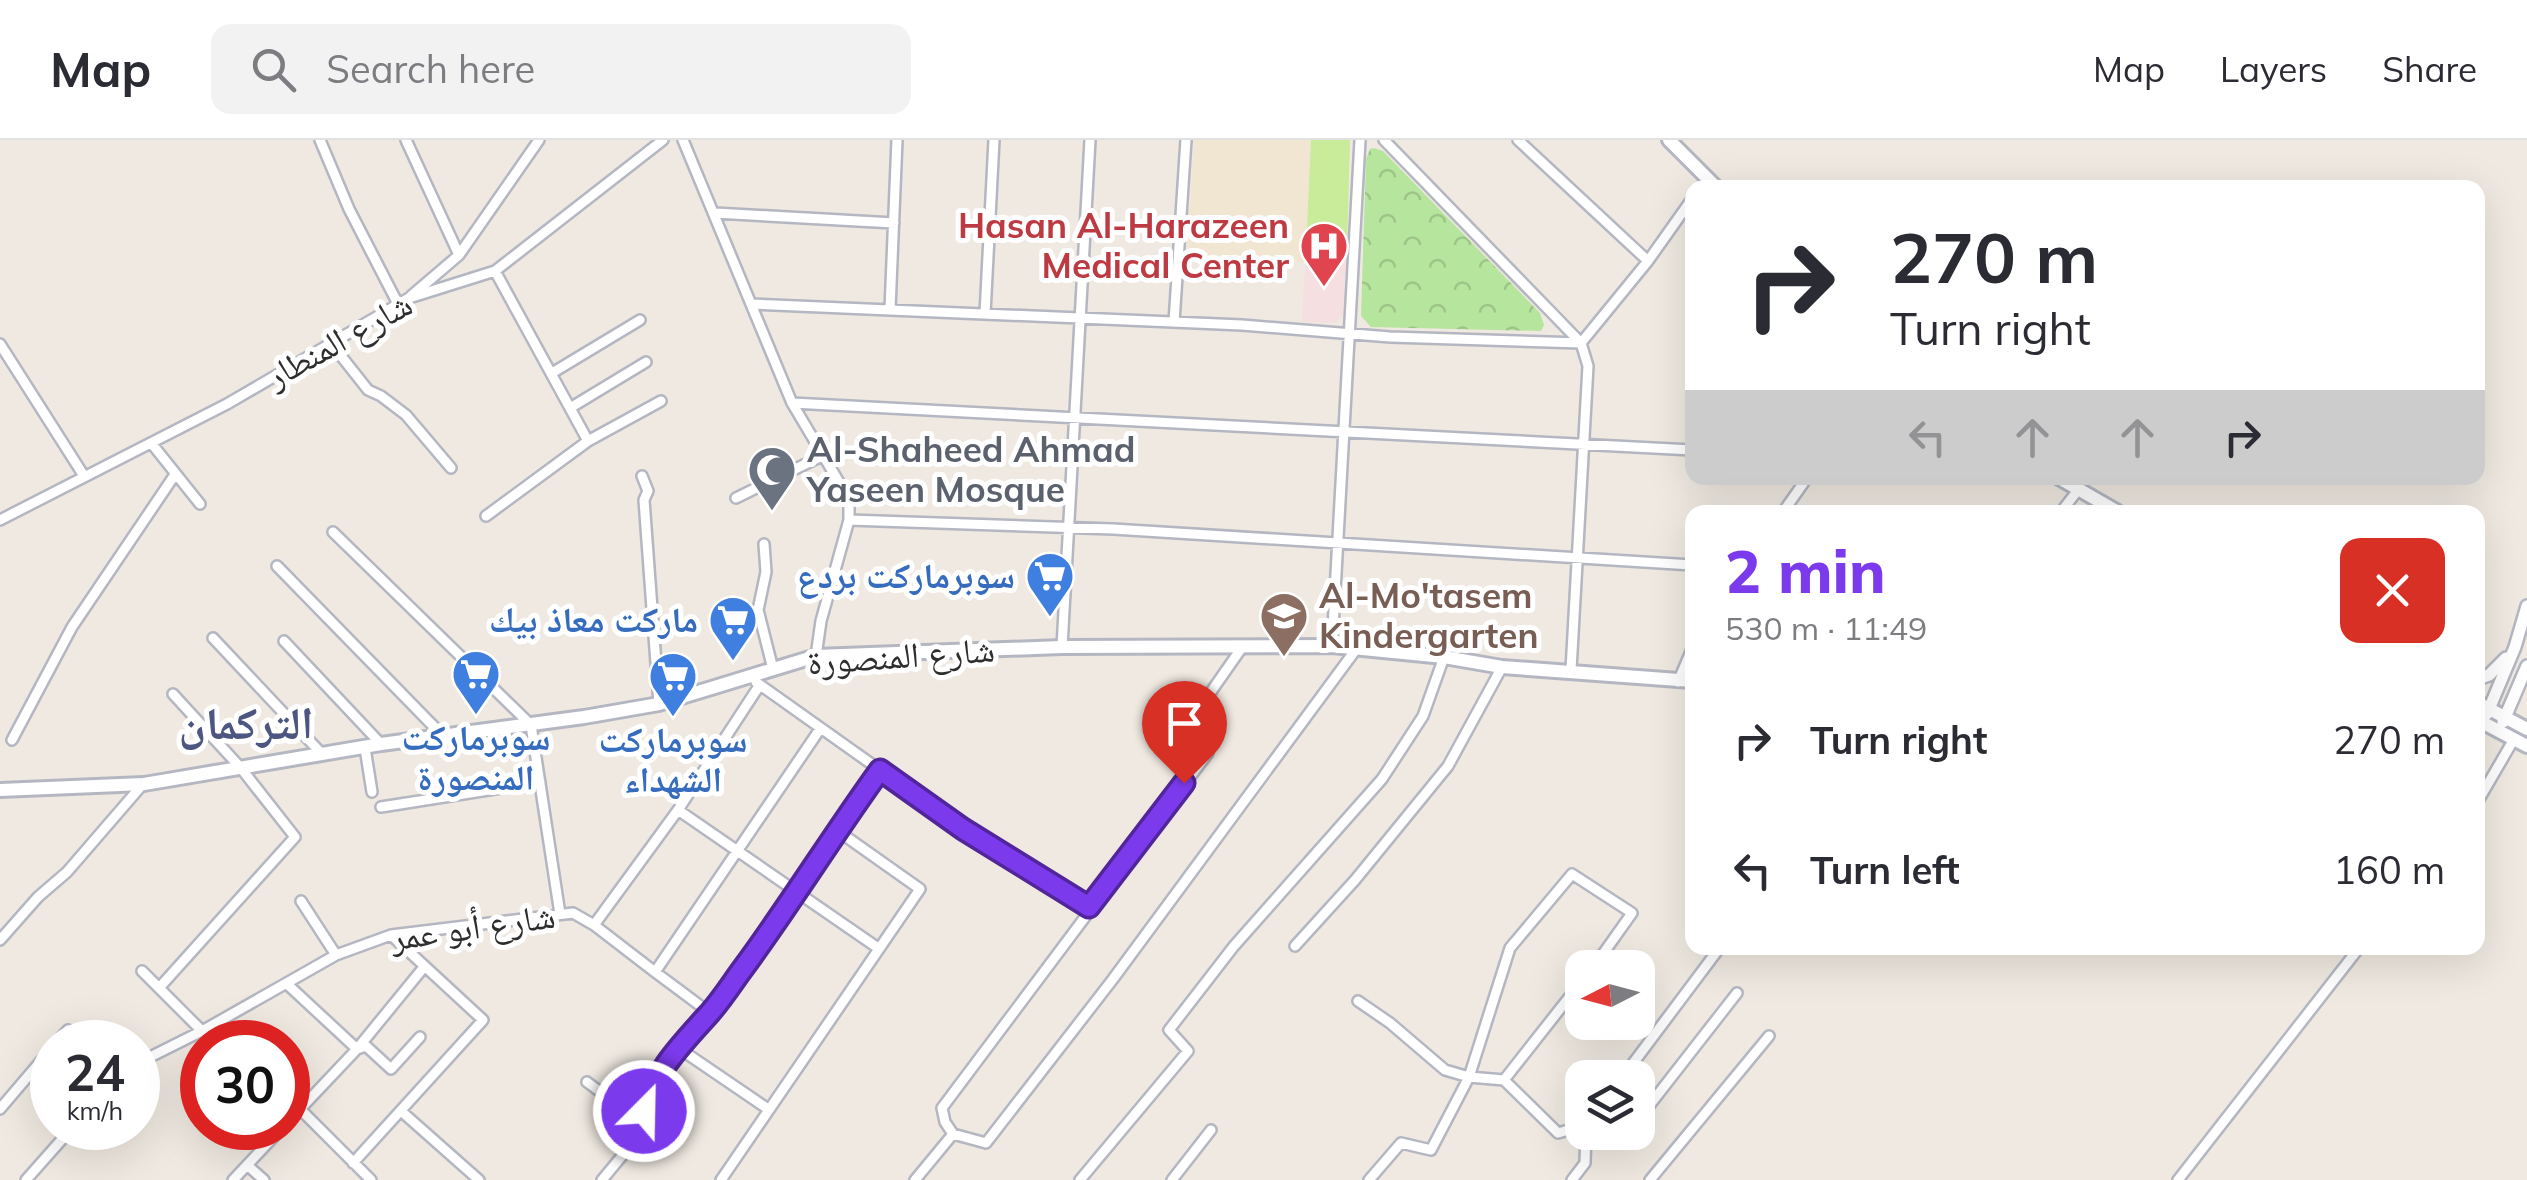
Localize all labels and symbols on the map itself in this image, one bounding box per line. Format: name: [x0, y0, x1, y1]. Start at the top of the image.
place label: Hasan Al-Harazeen Medical Center: [958, 203, 1289, 287]
hospital icon: Hasan Al-Harazeen Medical Center: [1298, 220, 1350, 288]
street label: شارع المنطار: [257, 281, 420, 399]
place label: Al-Shaheed Ahmad Yaseen Mosque: [806, 427, 1135, 511]
mosque icon: Al-Shaheed Ahmad Yaseen Mosque: [746, 444, 798, 512]
supermarket icon: سوبرماركت بردع: [1024, 550, 1076, 618]
place label: سوبرماركت بردع: [797, 553, 1015, 599]
place label: Al-Mo'tasem Kindergarten: [1319, 573, 1539, 657]
school or university icon: Al-Mo'tasem Kindergarten: [1258, 590, 1310, 658]
supermarket icon: ماركت معاذ بيك: [707, 594, 759, 662]
place label: ماركت معاذ بيك: [489, 597, 698, 641]
street label: شارع المنصورة: [806, 627, 996, 684]
supermarket icon: سوبرماركت المنصورة: [450, 648, 502, 716]
supermarket icon: سوبرماركت الشهداء: [647, 650, 699, 718]
pin: [1142, 681, 1227, 784]
district label: التركمان: [178, 694, 314, 750]
place label: سوبرماركت المنصورة: [402, 715, 550, 799]
place label: سوبرماركت الشهداء: [599, 717, 747, 801]
street label: شارع أبو عمر: [387, 893, 558, 960]
north arrow: [1565, 950, 1655, 1040]
speed limit sign: 30: [180, 1020, 310, 1150]
position arrow: [592, 1059, 696, 1163]

